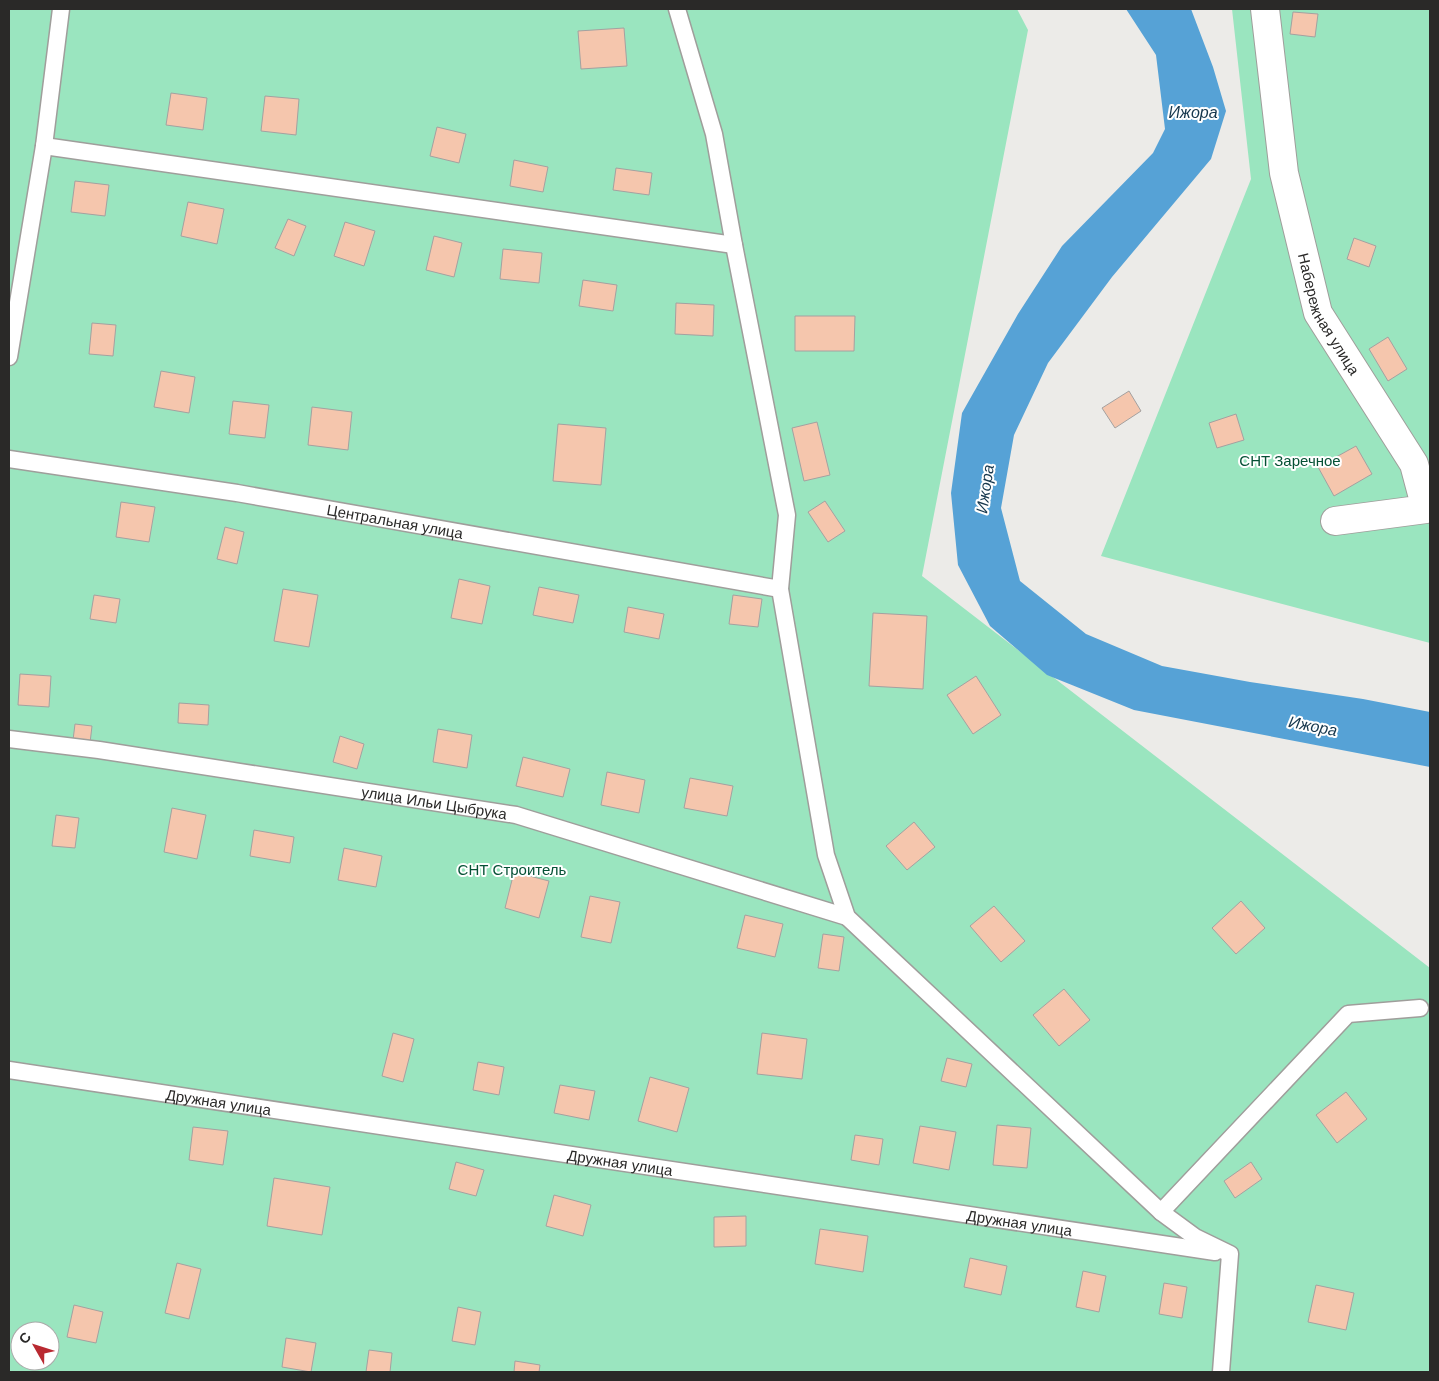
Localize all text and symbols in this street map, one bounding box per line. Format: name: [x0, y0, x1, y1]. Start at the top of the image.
water label: Ижора: [1168, 104, 1218, 121]
street label: Набережная улица: [1295, 251, 1364, 378]
park label: СНТ Заречное: [1239, 452, 1341, 469]
water label: Ижора: [973, 463, 997, 515]
street label: Центральная улица: [326, 501, 465, 541]
water label: Ижора: [1287, 713, 1339, 739]
street label: улица Ильи Цыбрука: [360, 783, 509, 822]
park label: СНТ Строитель: [458, 861, 567, 878]
street label: Дружная улица: [165, 1085, 273, 1118]
street label: Дружная улица: [566, 1146, 675, 1179]
street label: Дружная улица: [966, 1206, 1074, 1239]
north arrow: [10, 1321, 60, 1371]
text: С: [15, 1329, 34, 1347]

